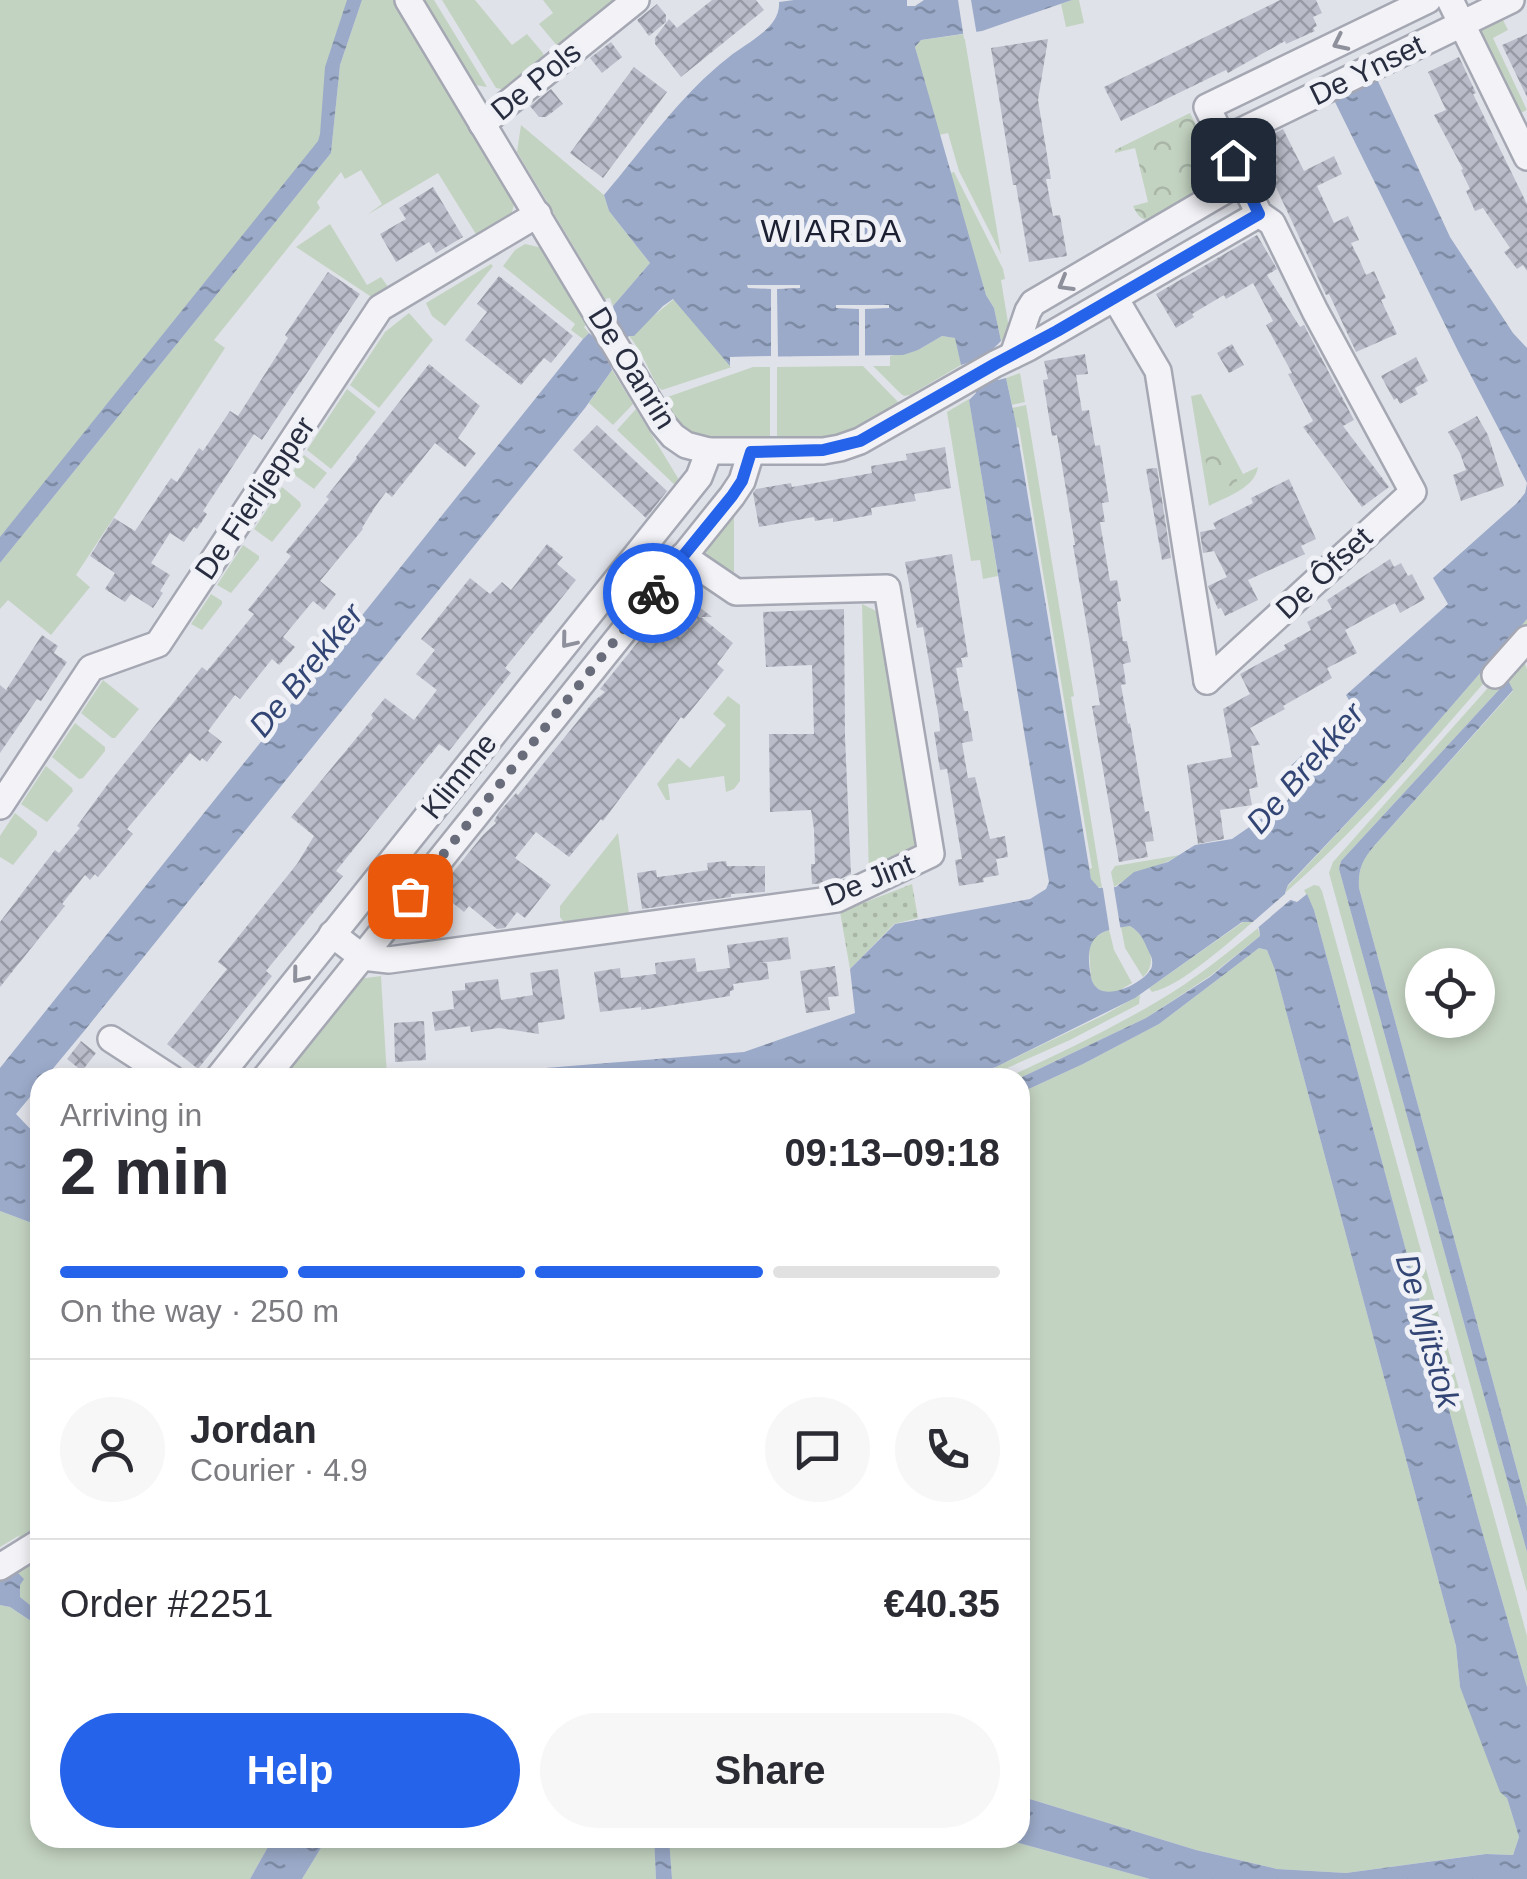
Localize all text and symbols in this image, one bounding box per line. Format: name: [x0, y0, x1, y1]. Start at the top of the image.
street label: De Ynset: [1304, 28, 1430, 111]
one-way arrow: [1332, 30, 1350, 50]
street label: De Pols: [484, 35, 587, 126]
pin: [1191, 118, 1276, 203]
icon: home: [1206, 133, 1261, 188]
district label: WIARDA: [761, 213, 904, 249]
one-way arrow: [1058, 272, 1076, 291]
street label: De Oanrin: [582, 301, 683, 434]
street label: De Fierljepper: [188, 410, 321, 585]
street label: De Ôfset: [1269, 520, 1379, 625]
courier: [603, 543, 703, 643]
icon: bike: [626, 566, 681, 621]
water label: De Brekker: [242, 595, 371, 744]
one-way arrow: [562, 629, 580, 647]
water label: De Brekker: [1239, 695, 1372, 840]
street label: Klimme: [414, 726, 503, 825]
street label: De Jint: [819, 847, 919, 912]
pin: [368, 854, 453, 939]
icon: bag: [383, 869, 438, 924]
map controls: [1405, 948, 1495, 1038]
button: locate: [1405, 948, 1495, 1038]
one-way arrow: [293, 965, 311, 983]
text: Arriving in: [60, 1097, 202, 1133]
text: 09:13–09:18: [784, 1132, 1000, 1174]
text: 2 min: [60, 1135, 230, 1208]
water label: De Mjitstok: [1389, 1250, 1468, 1414]
text: On the way · 250 m: [60, 1293, 339, 1329]
button: person: [60, 1397, 165, 1502]
button: chat: [765, 1397, 870, 1502]
button: phone: [895, 1397, 1000, 1502]
text: Jordan: [190, 1409, 317, 1451]
text: Courier · 4.9: [190, 1452, 368, 1488]
text: Order #2251: [60, 1583, 273, 1625]
text: €40.35: [884, 1583, 1000, 1625]
button: Help: [60, 1713, 520, 1828]
button: Share: [540, 1713, 1000, 1828]

